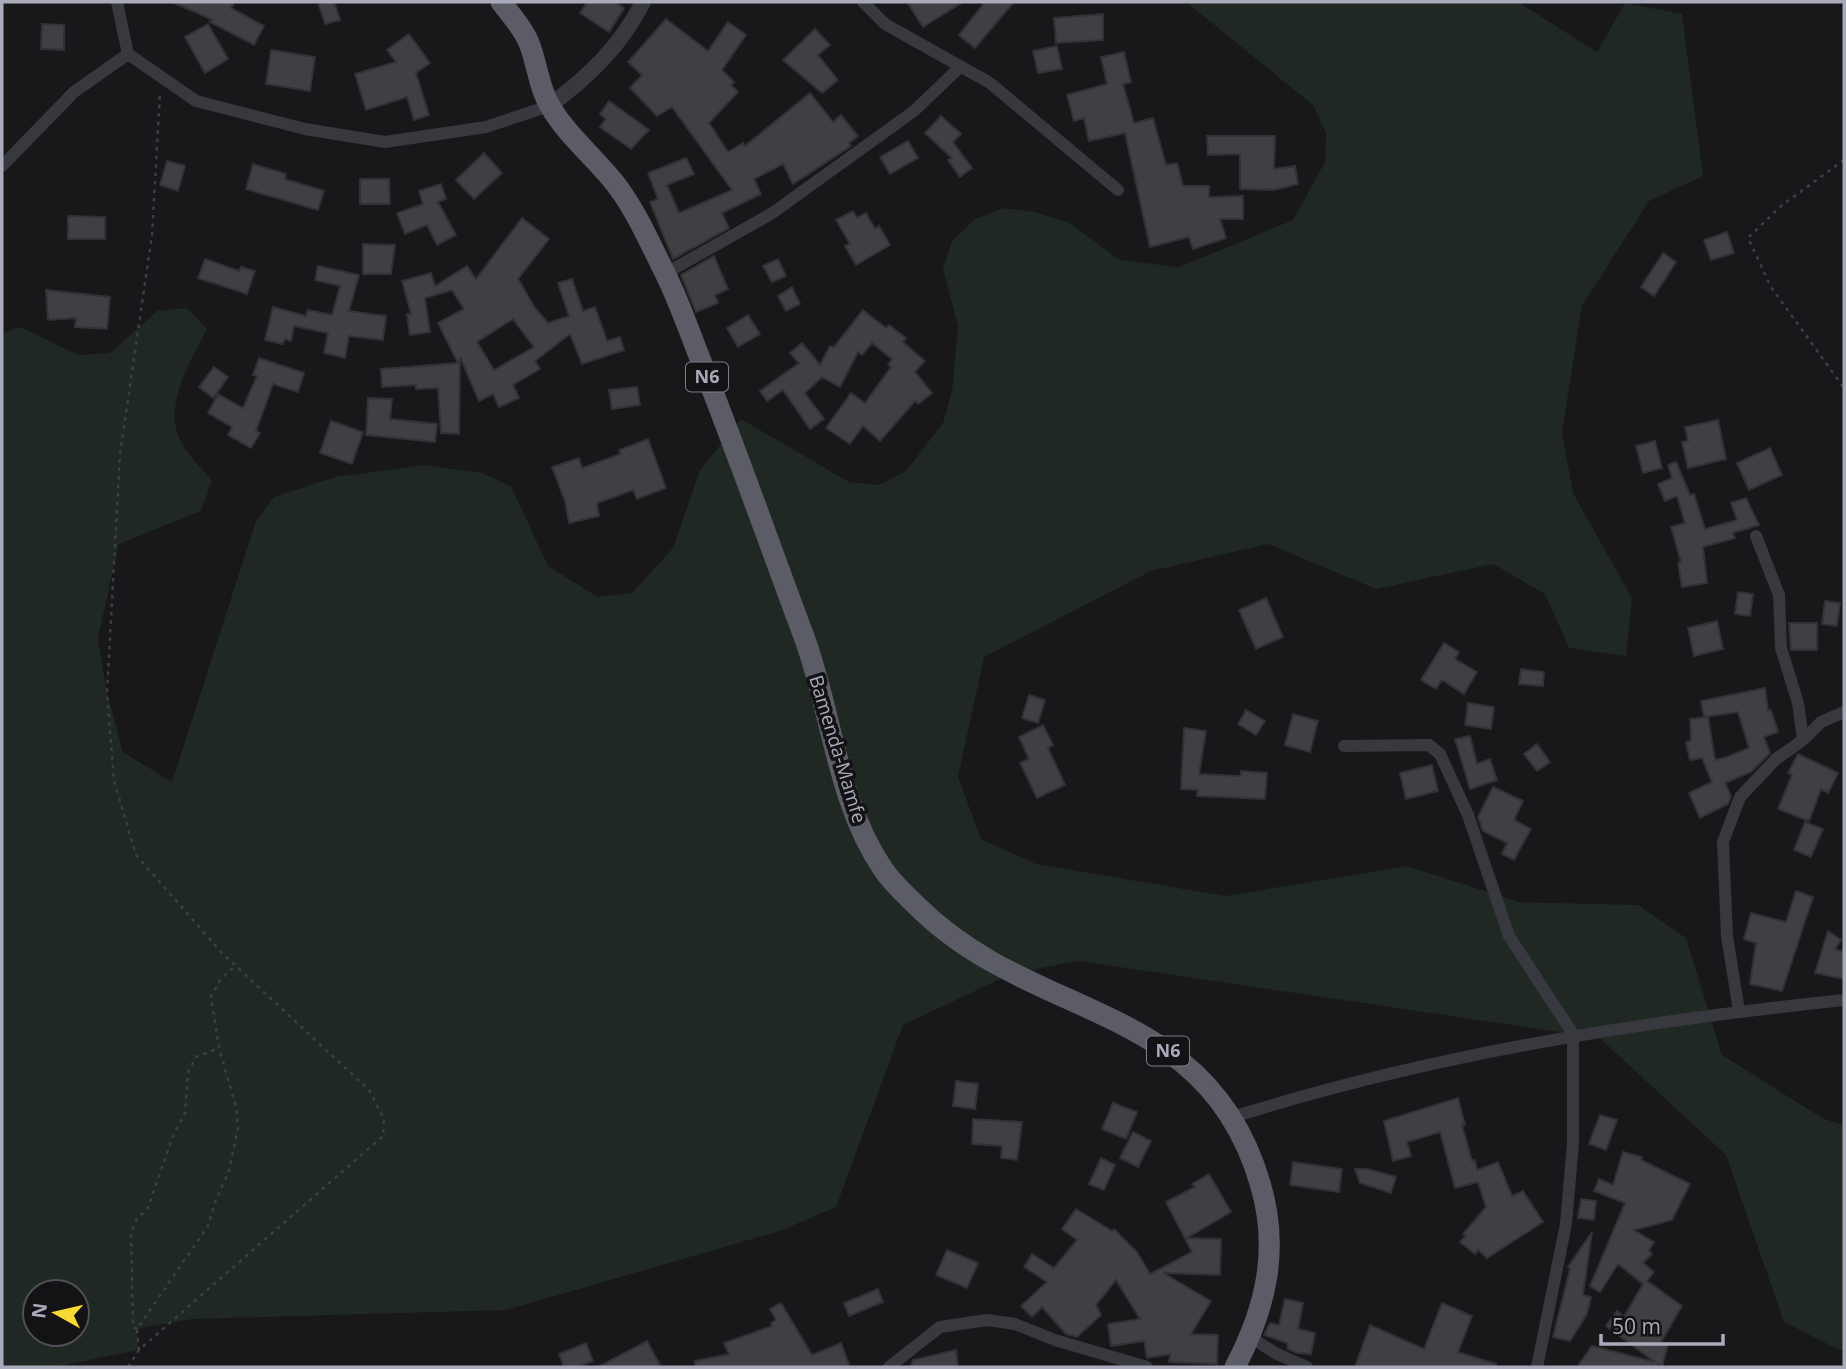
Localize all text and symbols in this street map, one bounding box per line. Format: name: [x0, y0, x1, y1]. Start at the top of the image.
road number: N6: [686, 362, 728, 391]
street label: Bamenda-Mamfe: [803, 672, 873, 826]
road number: N6: [1147, 1036, 1189, 1066]
north arrow: [21, 1278, 91, 1348]
text: N: [25, 1301, 53, 1320]
scale bar: [1601, 1302, 1724, 1346]
text: 50 m: [1612, 1312, 1661, 1340]

